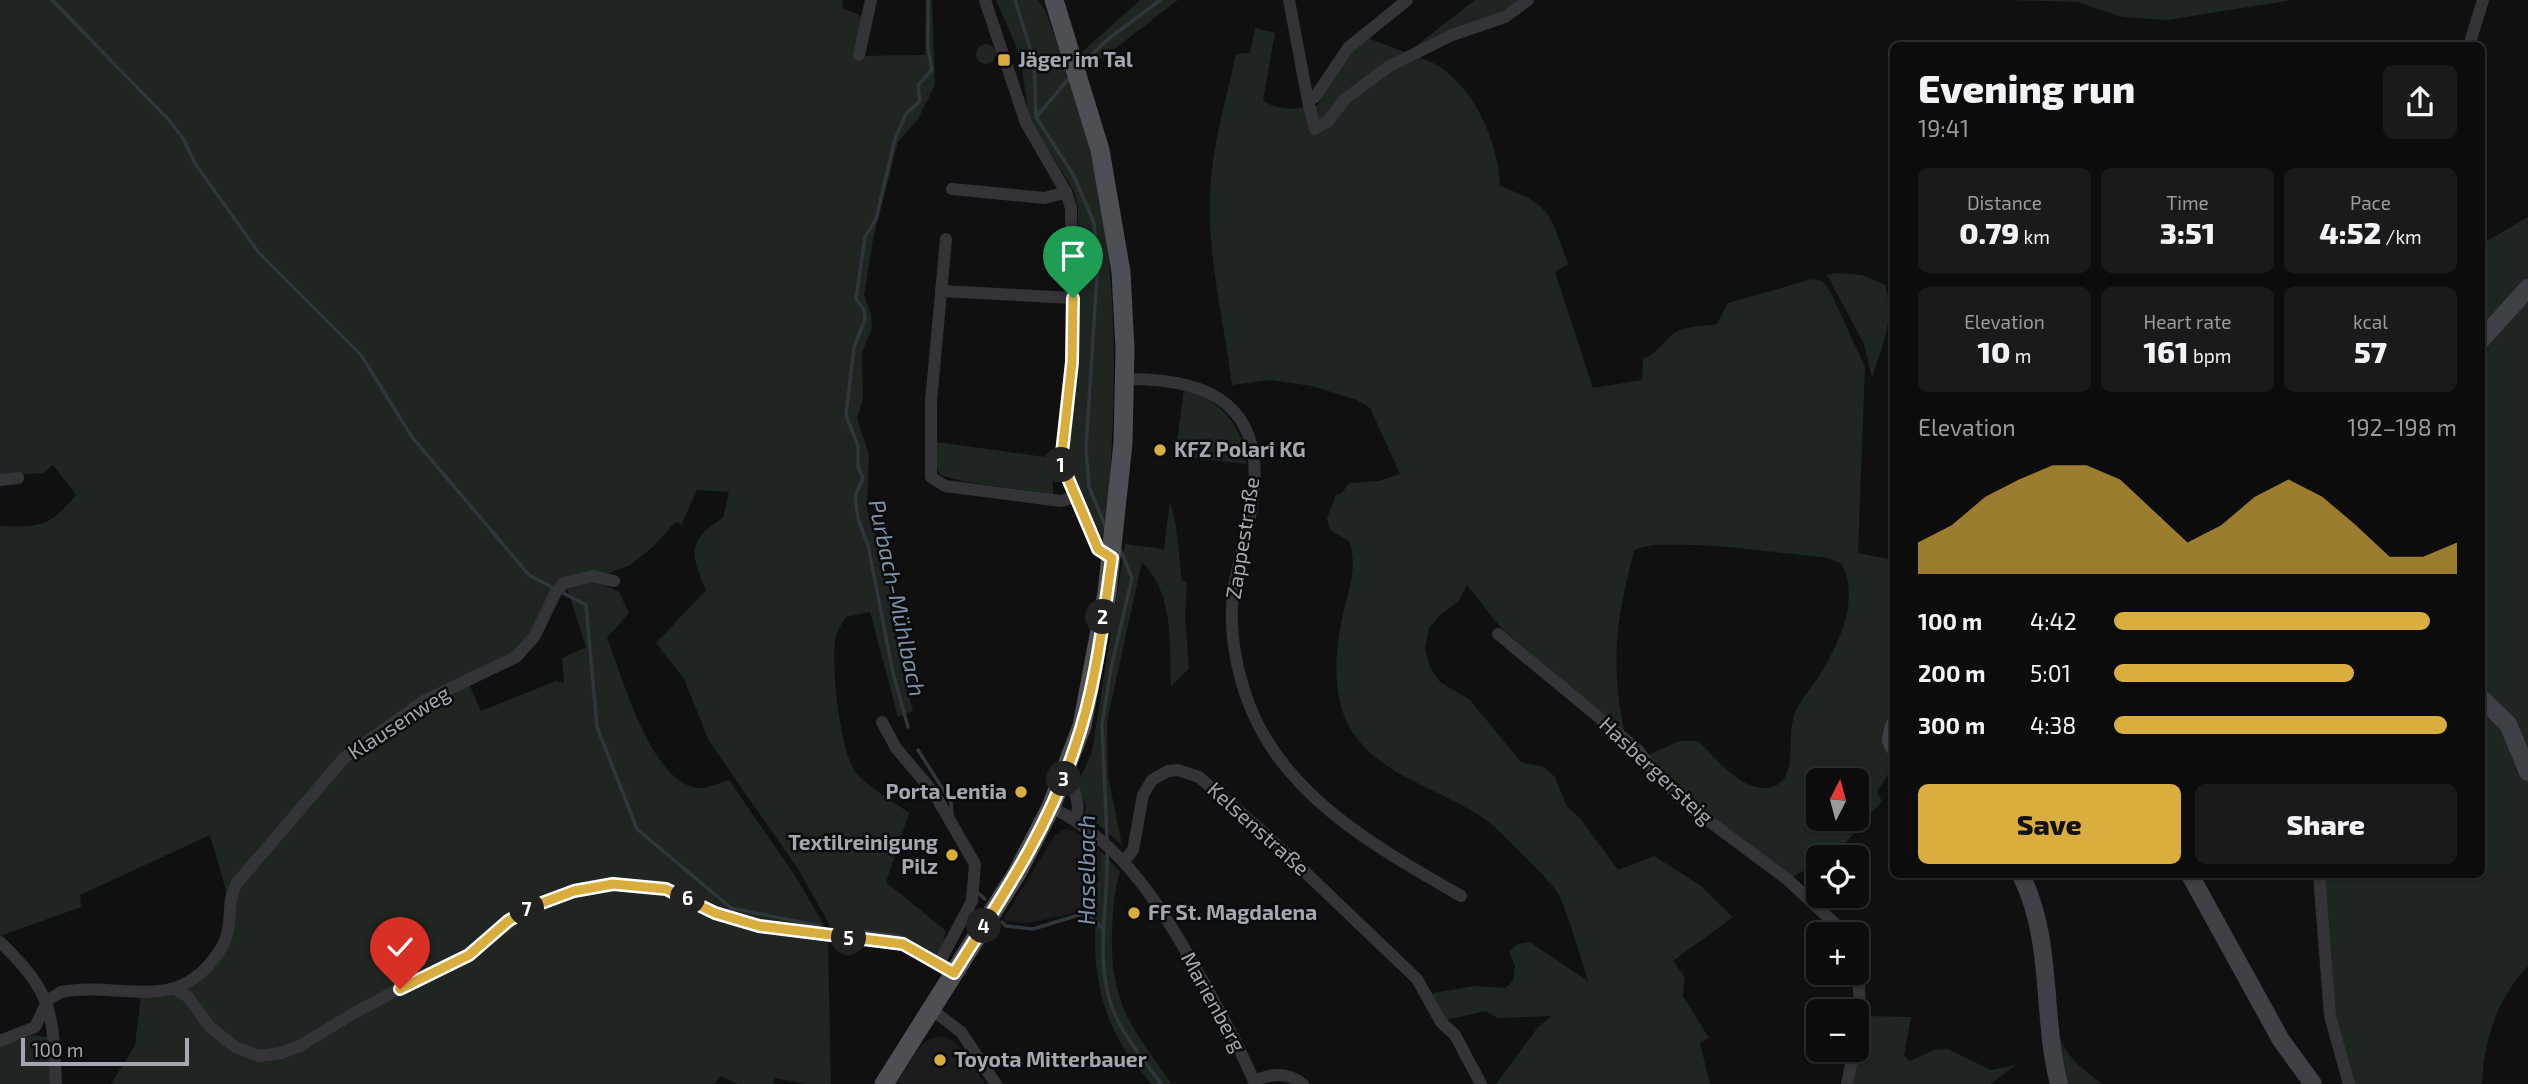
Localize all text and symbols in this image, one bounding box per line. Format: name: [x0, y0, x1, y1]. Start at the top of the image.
place label: Jäger im Tal: [1018, 46, 1133, 71]
marker: Jäger im Tal: [996, 52, 1012, 68]
text: Evening run: [1918, 65, 2135, 111]
button: share: [2383, 65, 2457, 139]
text: 19:41: [1918, 114, 1969, 142]
text: Distance: [1967, 191, 2042, 214]
text: Time: [2166, 191, 2209, 214]
text: Pace: [2350, 191, 2391, 214]
text: 0.79: [1959, 214, 2019, 250]
text: 3:51: [2160, 214, 2215, 250]
text: 4:52: [2319, 214, 2381, 250]
text: km: [2019, 225, 2050, 248]
text: /km: [2381, 225, 2422, 248]
pin: [1043, 226, 1103, 298]
icon: arrive: [1054, 237, 1092, 275]
text: Elevation: [1964, 310, 2045, 333]
text: Heart rate: [2144, 310, 2231, 333]
text: kcal: [2353, 310, 2388, 333]
text: 10: [1978, 333, 2011, 369]
text: 161: [2144, 333, 2189, 369]
text: 57: [2354, 333, 2387, 369]
text: m: [2011, 344, 2031, 367]
text: bpm: [2189, 344, 2231, 367]
text: Elevation: [1918, 413, 2016, 441]
text: 192–198 m: [2347, 413, 2457, 441]
place label: KFZ Polari KG: [1174, 436, 1306, 461]
marker: KFZ Polari KG: [1152, 442, 1168, 458]
pin: 1: [1044, 448, 1078, 482]
text: 1: [1056, 453, 1065, 476]
street label: Zappestraße: [1220, 475, 1263, 601]
water label: Purbach-Mühlbach: [863, 497, 933, 699]
pin: 2: [1086, 600, 1120, 634]
text: 2: [1097, 605, 1108, 628]
text: 100 m: [1918, 607, 1982, 635]
text: 4:42: [2030, 607, 2077, 635]
text: 200 m: [1918, 659, 1986, 687]
text: 5:01: [2030, 659, 2071, 687]
street label: Klausenweg: [343, 679, 454, 764]
street label: Hasbergersteig: [1595, 711, 1719, 829]
text: 300 m: [1918, 711, 1985, 739]
text: 4:38: [2030, 711, 2076, 739]
pin: 3: [1046, 762, 1082, 796]
text: 3: [1058, 767, 1069, 790]
north arrow: [1806, 768, 1869, 831]
map controls: [1806, 768, 1869, 1062]
street label: Kelsenstraße: [1203, 776, 1315, 880]
place label: Porta Lentia: [886, 778, 1007, 803]
marker: Porta Lentia: [1013, 784, 1029, 800]
button: Save: [1918, 784, 2181, 864]
button: Share: [2195, 784, 2457, 864]
water label: Haselbach: [1072, 815, 1100, 925]
place label: Textilreinigung Pilz: [788, 829, 938, 878]
button: locate: [1806, 845, 1869, 908]
marker: Textilreinigung Pilz: [944, 847, 960, 863]
pin: 6: [670, 880, 706, 916]
text: 6: [682, 886, 693, 909]
pin: 7: [510, 892, 544, 926]
text: 7: [521, 897, 532, 920]
place label: FF St. Magdalena: [1148, 899, 1317, 924]
marker: FF St. Magdalena: [1126, 905, 1142, 921]
pin: 4: [967, 908, 1002, 944]
text: 4: [977, 914, 990, 937]
pin: [370, 917, 430, 989]
pin: 5: [832, 920, 866, 956]
button: +: [1806, 922, 1869, 985]
text: 5: [843, 926, 854, 949]
icon: check: [381, 928, 419, 966]
street label: Marienberg: [1177, 947, 1252, 1056]
button: −: [1806, 999, 1869, 1062]
scale bar: [21, 1035, 189, 1067]
text: 100 m: [32, 1038, 83, 1061]
place label: Toyota Mitterbauer: [954, 1046, 1147, 1072]
marker: Toyota Mitterbauer: [932, 1052, 948, 1068]

